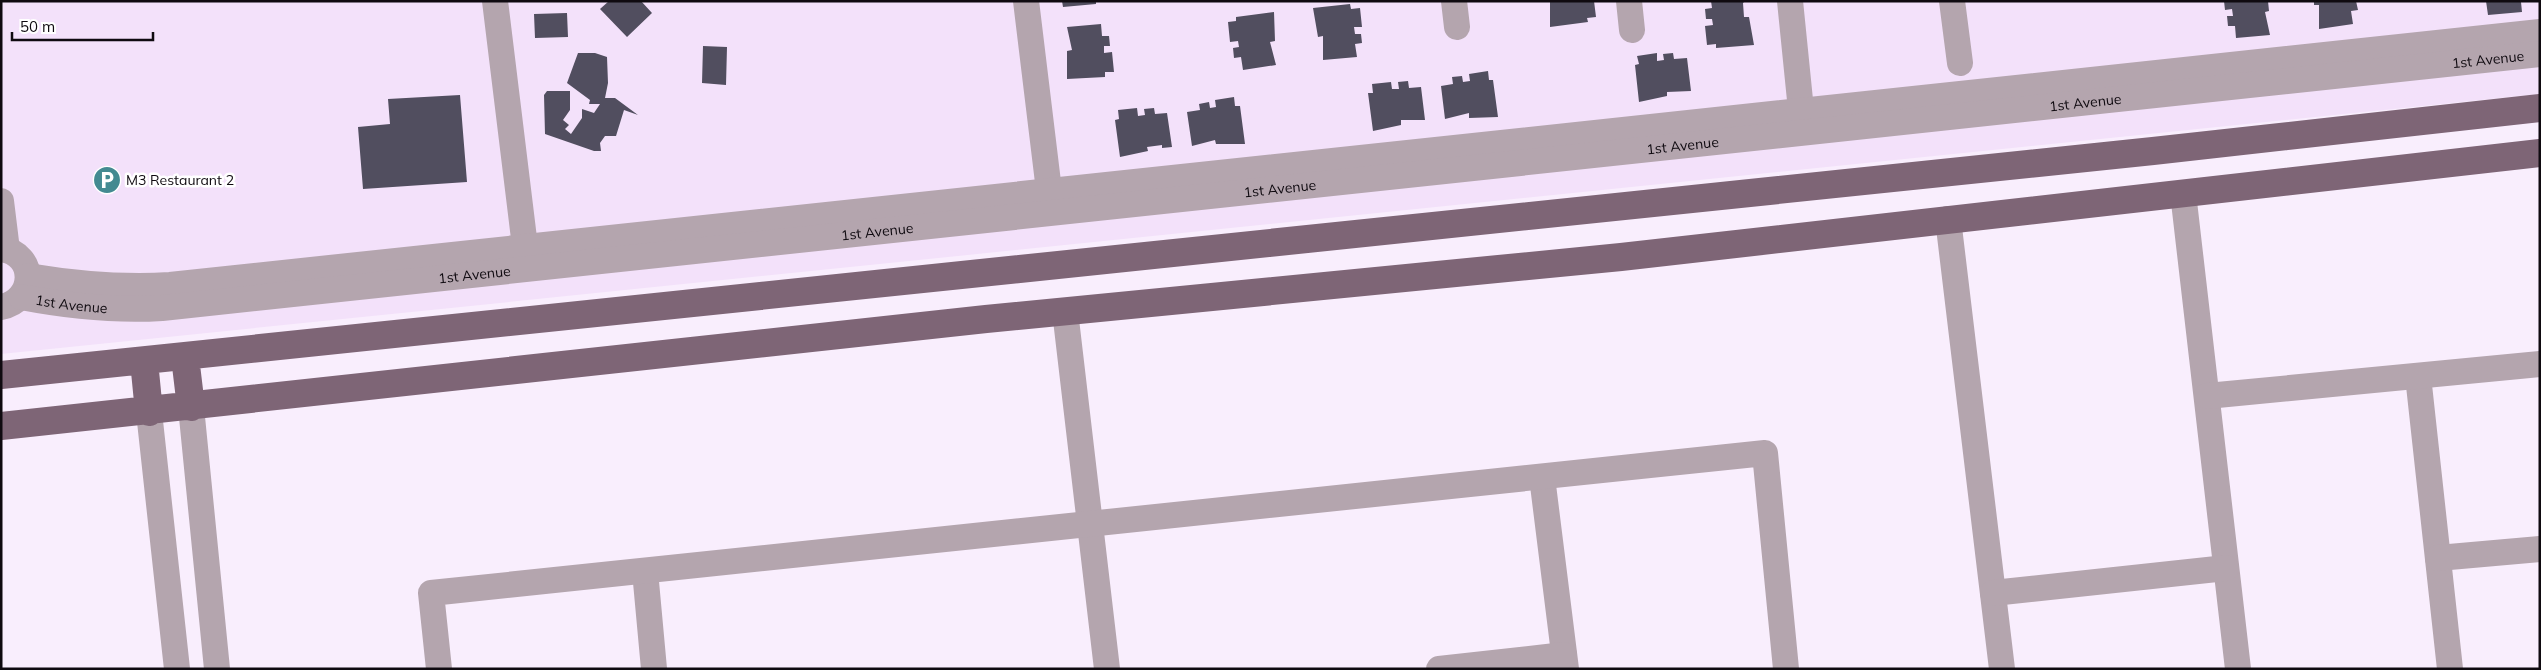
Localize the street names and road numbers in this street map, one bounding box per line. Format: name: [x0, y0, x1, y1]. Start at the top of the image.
street label: 1st Avenue: [2451, 47, 2525, 72]
street label: 1st Avenue: [2048, 90, 2122, 115]
street label: 1st Avenue: [1645, 133, 1720, 158]
street label: 1st Avenue: [1243, 176, 1317, 201]
street label: 1st Avenue: [840, 219, 914, 244]
street label: 1st Avenue: [437, 262, 512, 287]
street label: 1st Avenue: [34, 291, 108, 317]

